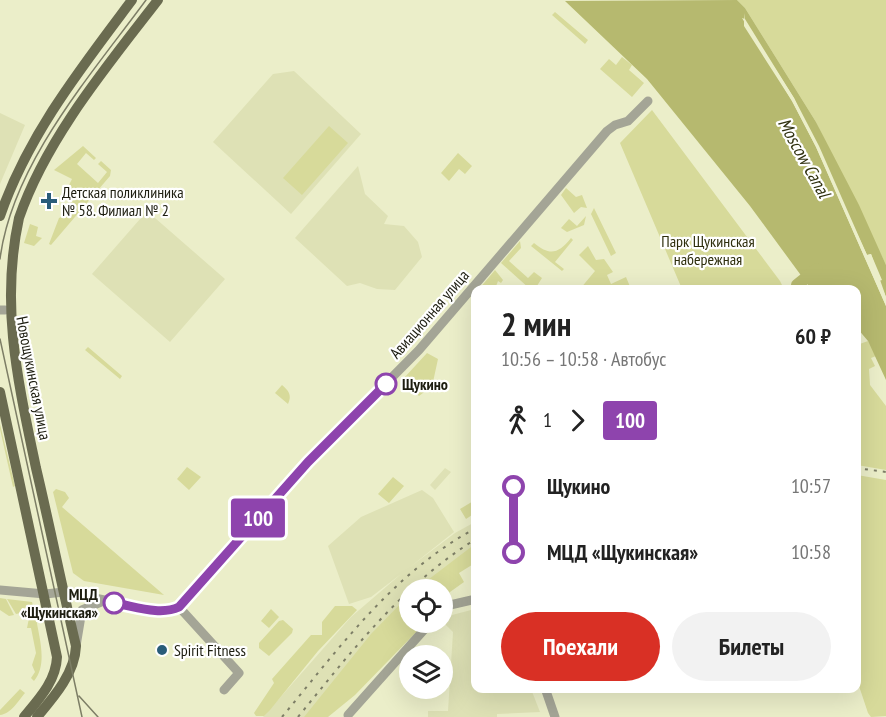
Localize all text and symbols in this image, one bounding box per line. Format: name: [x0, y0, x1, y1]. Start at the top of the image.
water label: Moscow Canal: [773, 114, 837, 203]
place label: Детская поликлиника № 58. Филиал № 2: [62, 182, 184, 220]
marker: Детская поликлиника № 58. Филиал № 2: [40, 192, 58, 210]
park label: Парк Щукинская набережная: [661, 231, 755, 269]
street label: Авиационная улица: [385, 266, 473, 362]
text: 2 мин: [501, 302, 571, 345]
street label: Новощукинская улица: [12, 315, 56, 441]
text: 60 ₽: [795, 322, 831, 350]
text: 10:56 – 10:58 · Автобус: [501, 346, 666, 372]
marker: Щукино: [375, 373, 397, 395]
place label: Щукино: [402, 374, 448, 394]
icon: walk: [501, 404, 534, 437]
icon: forward: [561, 404, 594, 437]
text: 1: [543, 407, 552, 433]
text: 100: [615, 407, 645, 434]
text: Щукино: [547, 472, 610, 500]
text: 10:57: [791, 473, 831, 499]
line badge: 100: [224, 498, 292, 538]
text: 100: [243, 505, 273, 532]
text: МЦД «Щукинская»: [547, 538, 698, 566]
text: 10:58: [791, 539, 831, 565]
map controls: [399, 579, 453, 699]
button: locate: [399, 579, 453, 633]
place label: МЦД «Щукинская»: [21, 584, 99, 622]
marker: МЦД «Щукинская»: [103, 592, 125, 614]
button: Поехали: [501, 612, 660, 681]
button: Билеты: [672, 612, 831, 681]
place label: Spirit Fitness: [174, 640, 246, 660]
marker: Spirit Fitness: [155, 643, 169, 657]
button: layers: [399, 645, 453, 699]

